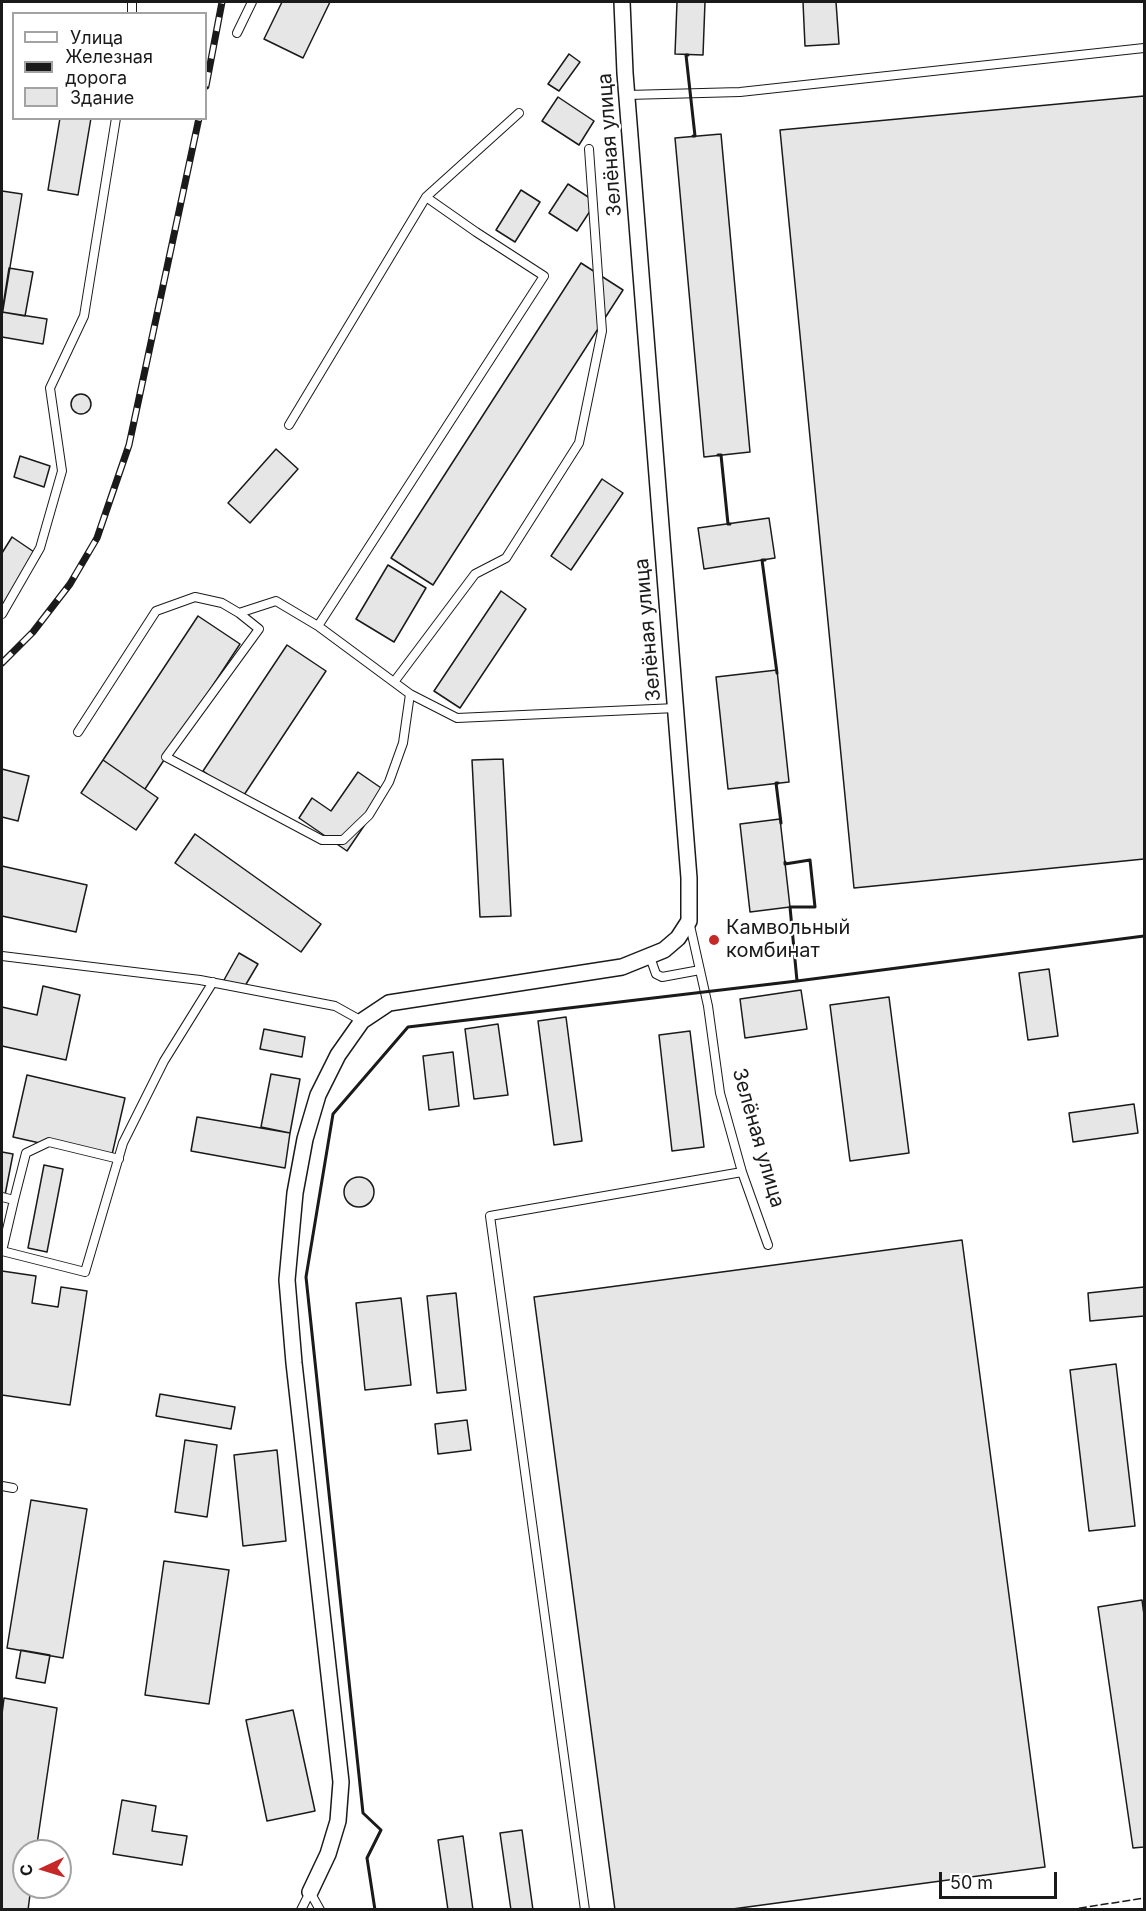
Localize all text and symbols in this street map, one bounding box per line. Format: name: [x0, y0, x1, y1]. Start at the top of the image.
legend: [12, 12, 207, 120]
text: Улица: [70, 27, 123, 48]
text: Железная дорога: [65, 46, 153, 88]
street label: Зелёная улица: [593, 72, 627, 218]
text: Здание: [70, 87, 134, 108]
street label: Зелёная улица: [630, 557, 666, 703]
place label: Камвольный комбинат: [726, 916, 850, 963]
marker: Камвольный комбинат: [707, 933, 721, 947]
street label: Зелёная улица: [727, 1066, 789, 1210]
north arrow: [12, 1839, 72, 1899]
scale bar: [942, 1860, 1060, 1898]
text: С: [16, 1864, 36, 1877]
text: 50 m: [950, 1872, 993, 1893]

